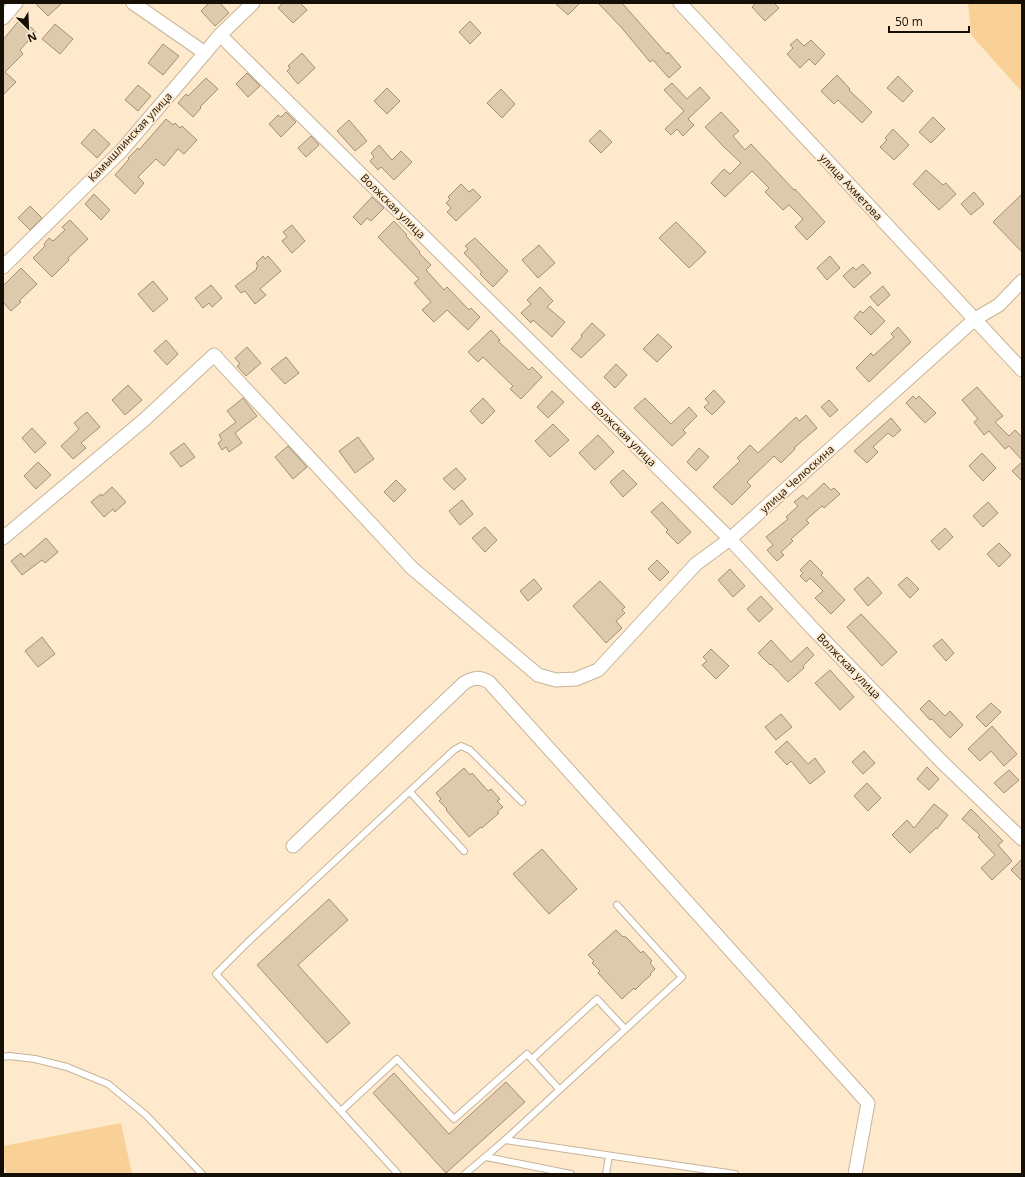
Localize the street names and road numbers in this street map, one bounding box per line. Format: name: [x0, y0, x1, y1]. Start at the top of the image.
street label: Камышлинская улица: [84, 89, 175, 185]
street label: улица Ахметова: [817, 150, 886, 223]
street label: Волжская улица: [358, 170, 429, 241]
street label: Волжская улица: [589, 398, 660, 469]
street label: улица Челюскина: [756, 441, 837, 516]
street label: Волжская улица: [814, 630, 885, 702]

